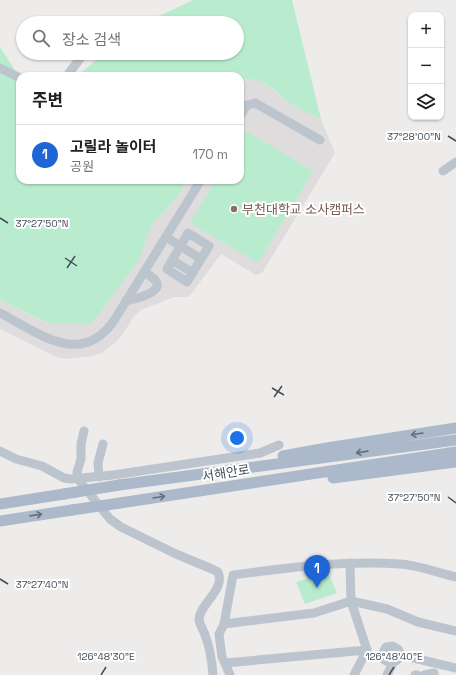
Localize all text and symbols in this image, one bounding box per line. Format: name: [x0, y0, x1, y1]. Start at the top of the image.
map controls: [408, 12, 444, 120]
button: +: [408, 12, 444, 48]
search box: [16, 16, 244, 60]
icon: search: [30, 27, 52, 49]
text: 장소 검색: [62, 30, 121, 49]
button: −: [408, 48, 444, 84]
button: layers: [408, 84, 444, 120]
text: 주변: [32, 89, 63, 111]
text: 37°28'00"N: [387, 130, 441, 143]
text: 고릴라 놀이터: [70, 137, 157, 156]
text: 1: [42, 146, 48, 163]
text: 170 m: [192, 146, 228, 163]
text: 공원: [70, 158, 94, 175]
place label: 부천대학교 소사캠퍼스: [242, 201, 365, 218]
marker: 부천대학교 소사캠퍼스: [229, 204, 239, 214]
text: 37°27'50"N: [16, 217, 68, 230]
your location: [227, 428, 247, 448]
one-way arrow: [411, 430, 424, 438]
one-way arrow: [356, 449, 369, 456]
street label: 서해안로: [201, 461, 251, 485]
text: 37°27'50"N: [388, 491, 440, 504]
one-way arrow: [152, 493, 165, 501]
one-way arrow: [29, 511, 42, 519]
pin: 1: [304, 555, 330, 588]
text: 37°27'40"N: [16, 578, 68, 591]
text: 126°48'30"E: [77, 650, 135, 663]
text: 126°48'40"E: [365, 650, 423, 663]

